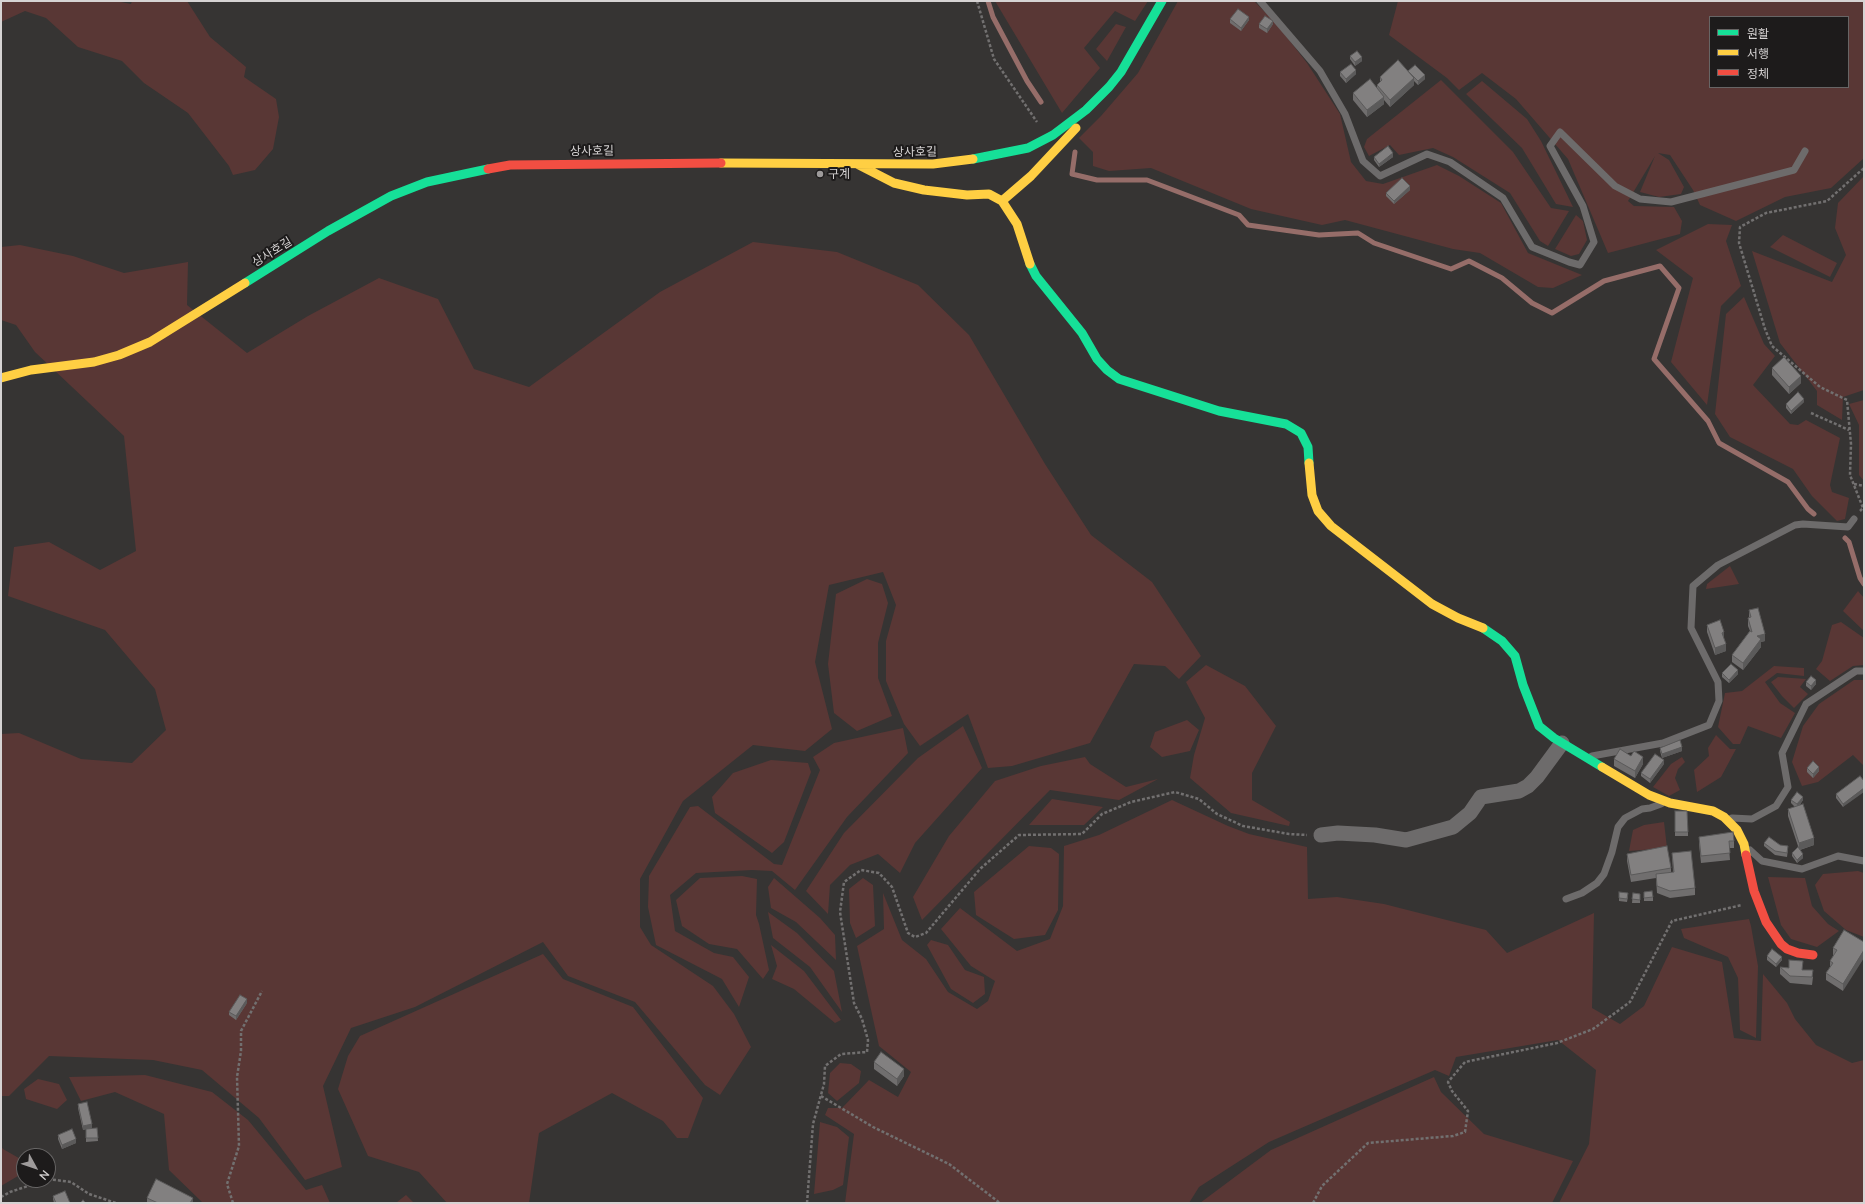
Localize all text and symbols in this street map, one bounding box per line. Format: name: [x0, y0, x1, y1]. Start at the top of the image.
legend: [1709, 16, 1849, 88]
text: 원활: [1747, 26, 1769, 41]
text: 서행: [1747, 46, 1769, 61]
text: 정체: [1747, 66, 1769, 81]
street label: 상사호길: [570, 143, 614, 159]
street label: 상사호길: [893, 144, 937, 160]
place label: 구계: [828, 167, 850, 181]
marker: 구계: [815, 169, 825, 179]
street label: 상사호길: [249, 234, 295, 270]
north arrow: [16, 1148, 56, 1188]
text: N: [37, 1168, 53, 1183]

